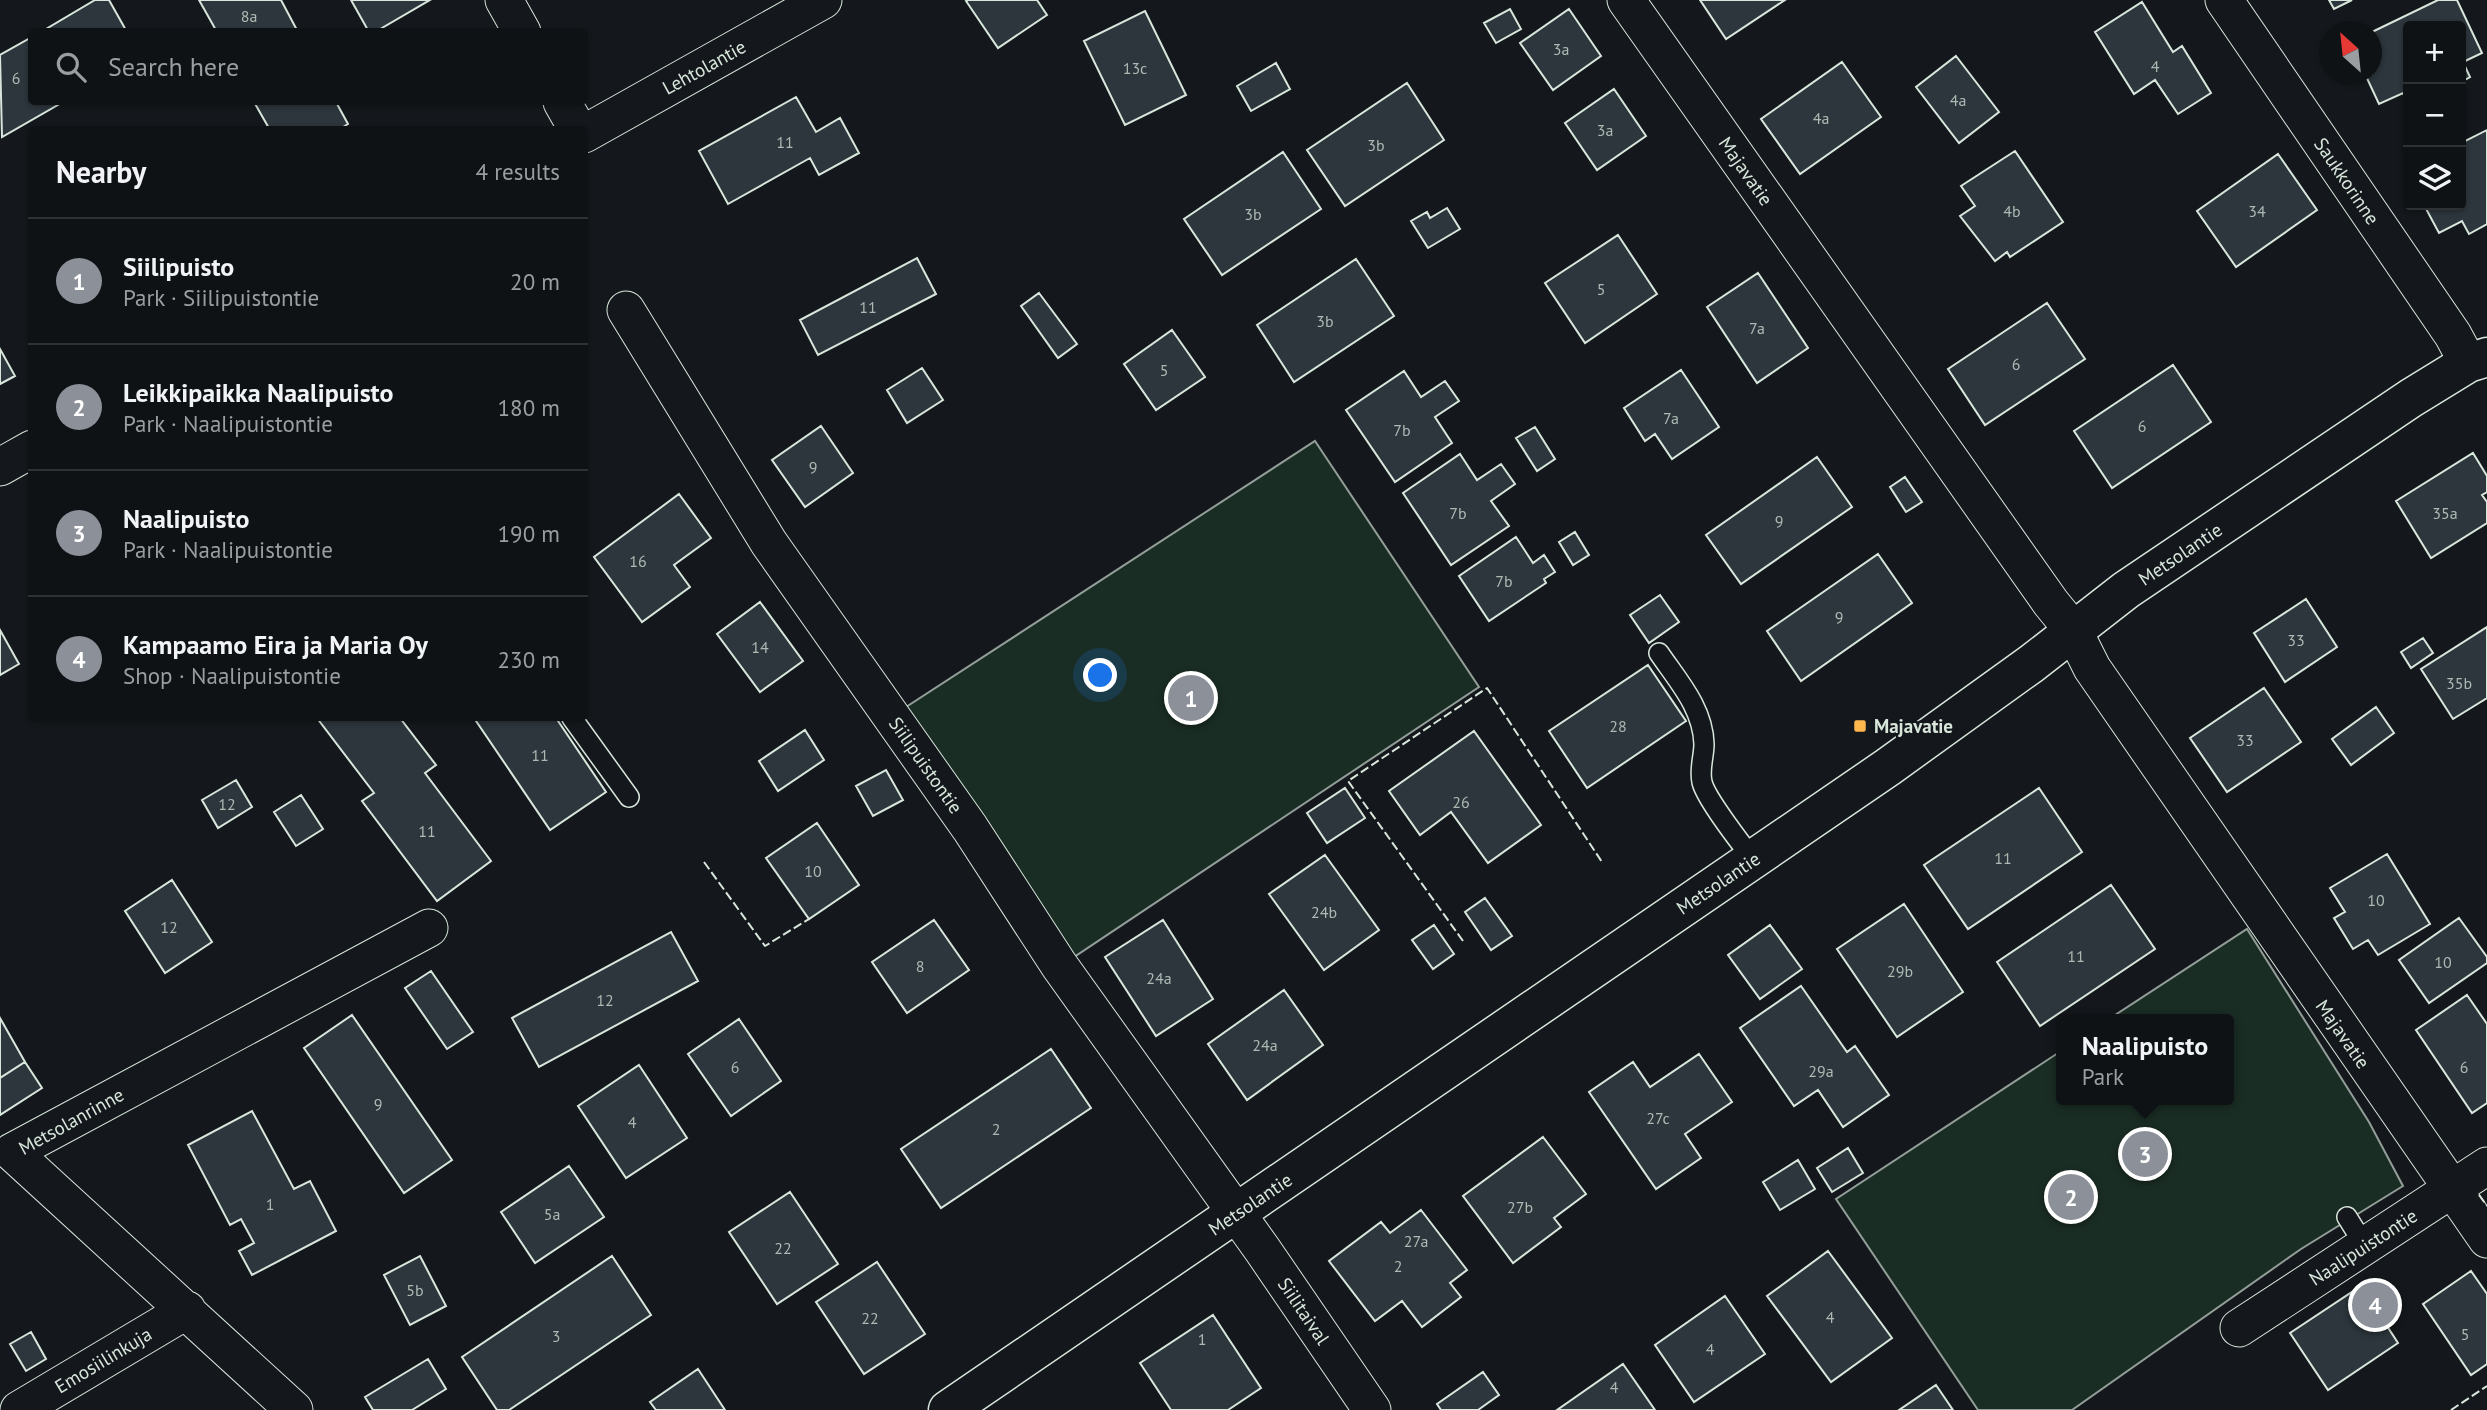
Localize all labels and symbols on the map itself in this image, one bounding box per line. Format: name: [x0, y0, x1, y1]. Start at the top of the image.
house number: 8a: [241, 6, 257, 26]
north arrow: [2319, 21, 2382, 84]
street label: Lehtolantie: [658, 34, 750, 100]
house number: 3a: [1553, 39, 1569, 59]
house number: 4: [2151, 56, 2160, 76]
house number: 13c: [1123, 58, 1147, 78]
house number: 6: [12, 68, 20, 88]
house number: 4a: [1950, 90, 1966, 110]
house number: 4a: [1813, 108, 1829, 128]
house number: 3a: [1597, 120, 1613, 140]
house number: 11: [776, 132, 794, 152]
street label: Majavatie: [1714, 132, 1778, 210]
street label: Saukkorinne: [2309, 133, 2385, 229]
house number: 3b: [1367, 135, 1385, 155]
house number: 4b: [2003, 201, 2021, 221]
house number: 34: [2248, 201, 2266, 221]
house number: 3b: [1244, 204, 1262, 224]
house number: 5: [1597, 279, 1605, 299]
house number: 11: [859, 297, 877, 317]
house number: 3b: [1316, 311, 1334, 331]
house number: 7a: [1749, 318, 1765, 338]
house number: 6: [2012, 354, 2020, 374]
house number: 5: [1160, 360, 1168, 380]
house number: 7a: [1663, 408, 1679, 428]
house number: 6: [2138, 416, 2146, 436]
house number: 7b: [1393, 420, 1411, 440]
house number: 9: [809, 457, 817, 477]
house number: 7b: [1449, 503, 1467, 523]
house number: 35a: [2432, 503, 2458, 523]
house number: 9: [1775, 511, 1783, 531]
street label: Metsolantie: [2134, 517, 2226, 591]
house number: 16: [629, 551, 647, 571]
house number: 7b: [1495, 571, 1513, 591]
house number: 9: [1835, 607, 1843, 627]
house number: 33: [2287, 630, 2305, 650]
house number: 14: [751, 637, 769, 657]
your location: [1083, 658, 1117, 692]
pin: 1: [1168, 672, 1214, 724]
house number: 35b: [2446, 673, 2472, 693]
street label: Siilipuistontie: [884, 712, 968, 818]
place label: Majavatie: [1874, 714, 1953, 738]
house number: 28: [1609, 716, 1627, 736]
marker: Majavatie: [1852, 718, 1868, 734]
house number: 33: [2236, 730, 2254, 750]
house number: 11: [531, 745, 549, 765]
house number: 26: [1452, 792, 1470, 812]
house number: 12: [218, 794, 236, 814]
house number: 11: [418, 821, 436, 841]
street label: Metsolantie: [1672, 846, 1764, 920]
house number: 11: [1994, 848, 2012, 868]
house number: 10: [804, 861, 822, 881]
house number: 10: [2367, 890, 2385, 910]
house number: 24b: [1311, 902, 1337, 922]
house number: 12: [160, 917, 178, 937]
house number: 11: [2067, 946, 2085, 966]
house number: 10: [2434, 952, 2452, 972]
house number: 8: [916, 956, 924, 976]
house number: 29b: [1887, 961, 1913, 981]
house number: 24a: [1146, 968, 1172, 988]
house number: 12: [596, 990, 614, 1010]
street label: Majavatie: [2311, 995, 2375, 1073]
house number: 24a: [1252, 1035, 1278, 1055]
house number: 6: [731, 1057, 739, 1077]
house number: 6: [2460, 1057, 2468, 1077]
house number: 29a: [1808, 1061, 1834, 1081]
street label: Metsolanrinne: [14, 1082, 128, 1160]
house number: 9: [374, 1094, 382, 1114]
house number: 27c: [1646, 1108, 1670, 1128]
house number: 4: [628, 1112, 637, 1132]
house number: 2: [992, 1119, 1000, 1139]
pin: 3: [2122, 1128, 2168, 1180]
street label: Metsolantie: [1204, 1167, 1296, 1241]
pin: 2: [2048, 1171, 2094, 1223]
house number: 1: [266, 1194, 274, 1214]
house number: 27b: [1507, 1197, 1533, 1217]
street label: Naalipuistontie: [2305, 1203, 2421, 1291]
house number: 5a: [544, 1204, 560, 1224]
house number: 27a: [1404, 1231, 1428, 1251]
house number: 22: [774, 1238, 792, 1258]
house number: 2: [1394, 1256, 1402, 1276]
street label: Siilitaival: [1273, 1273, 1335, 1350]
pin: 4: [2352, 1279, 2398, 1331]
house number: 5b: [406, 1280, 424, 1300]
house number: 4: [1826, 1307, 1835, 1327]
house number: 22: [861, 1308, 879, 1328]
street label: Emosiilinkuja: [50, 1322, 156, 1398]
house number: 5: [2461, 1324, 2469, 1344]
house number: 3: [552, 1326, 560, 1346]
house number: 1: [1198, 1329, 1206, 1349]
house number: 4: [1706, 1339, 1715, 1359]
house number: 4: [1610, 1377, 1619, 1397]

